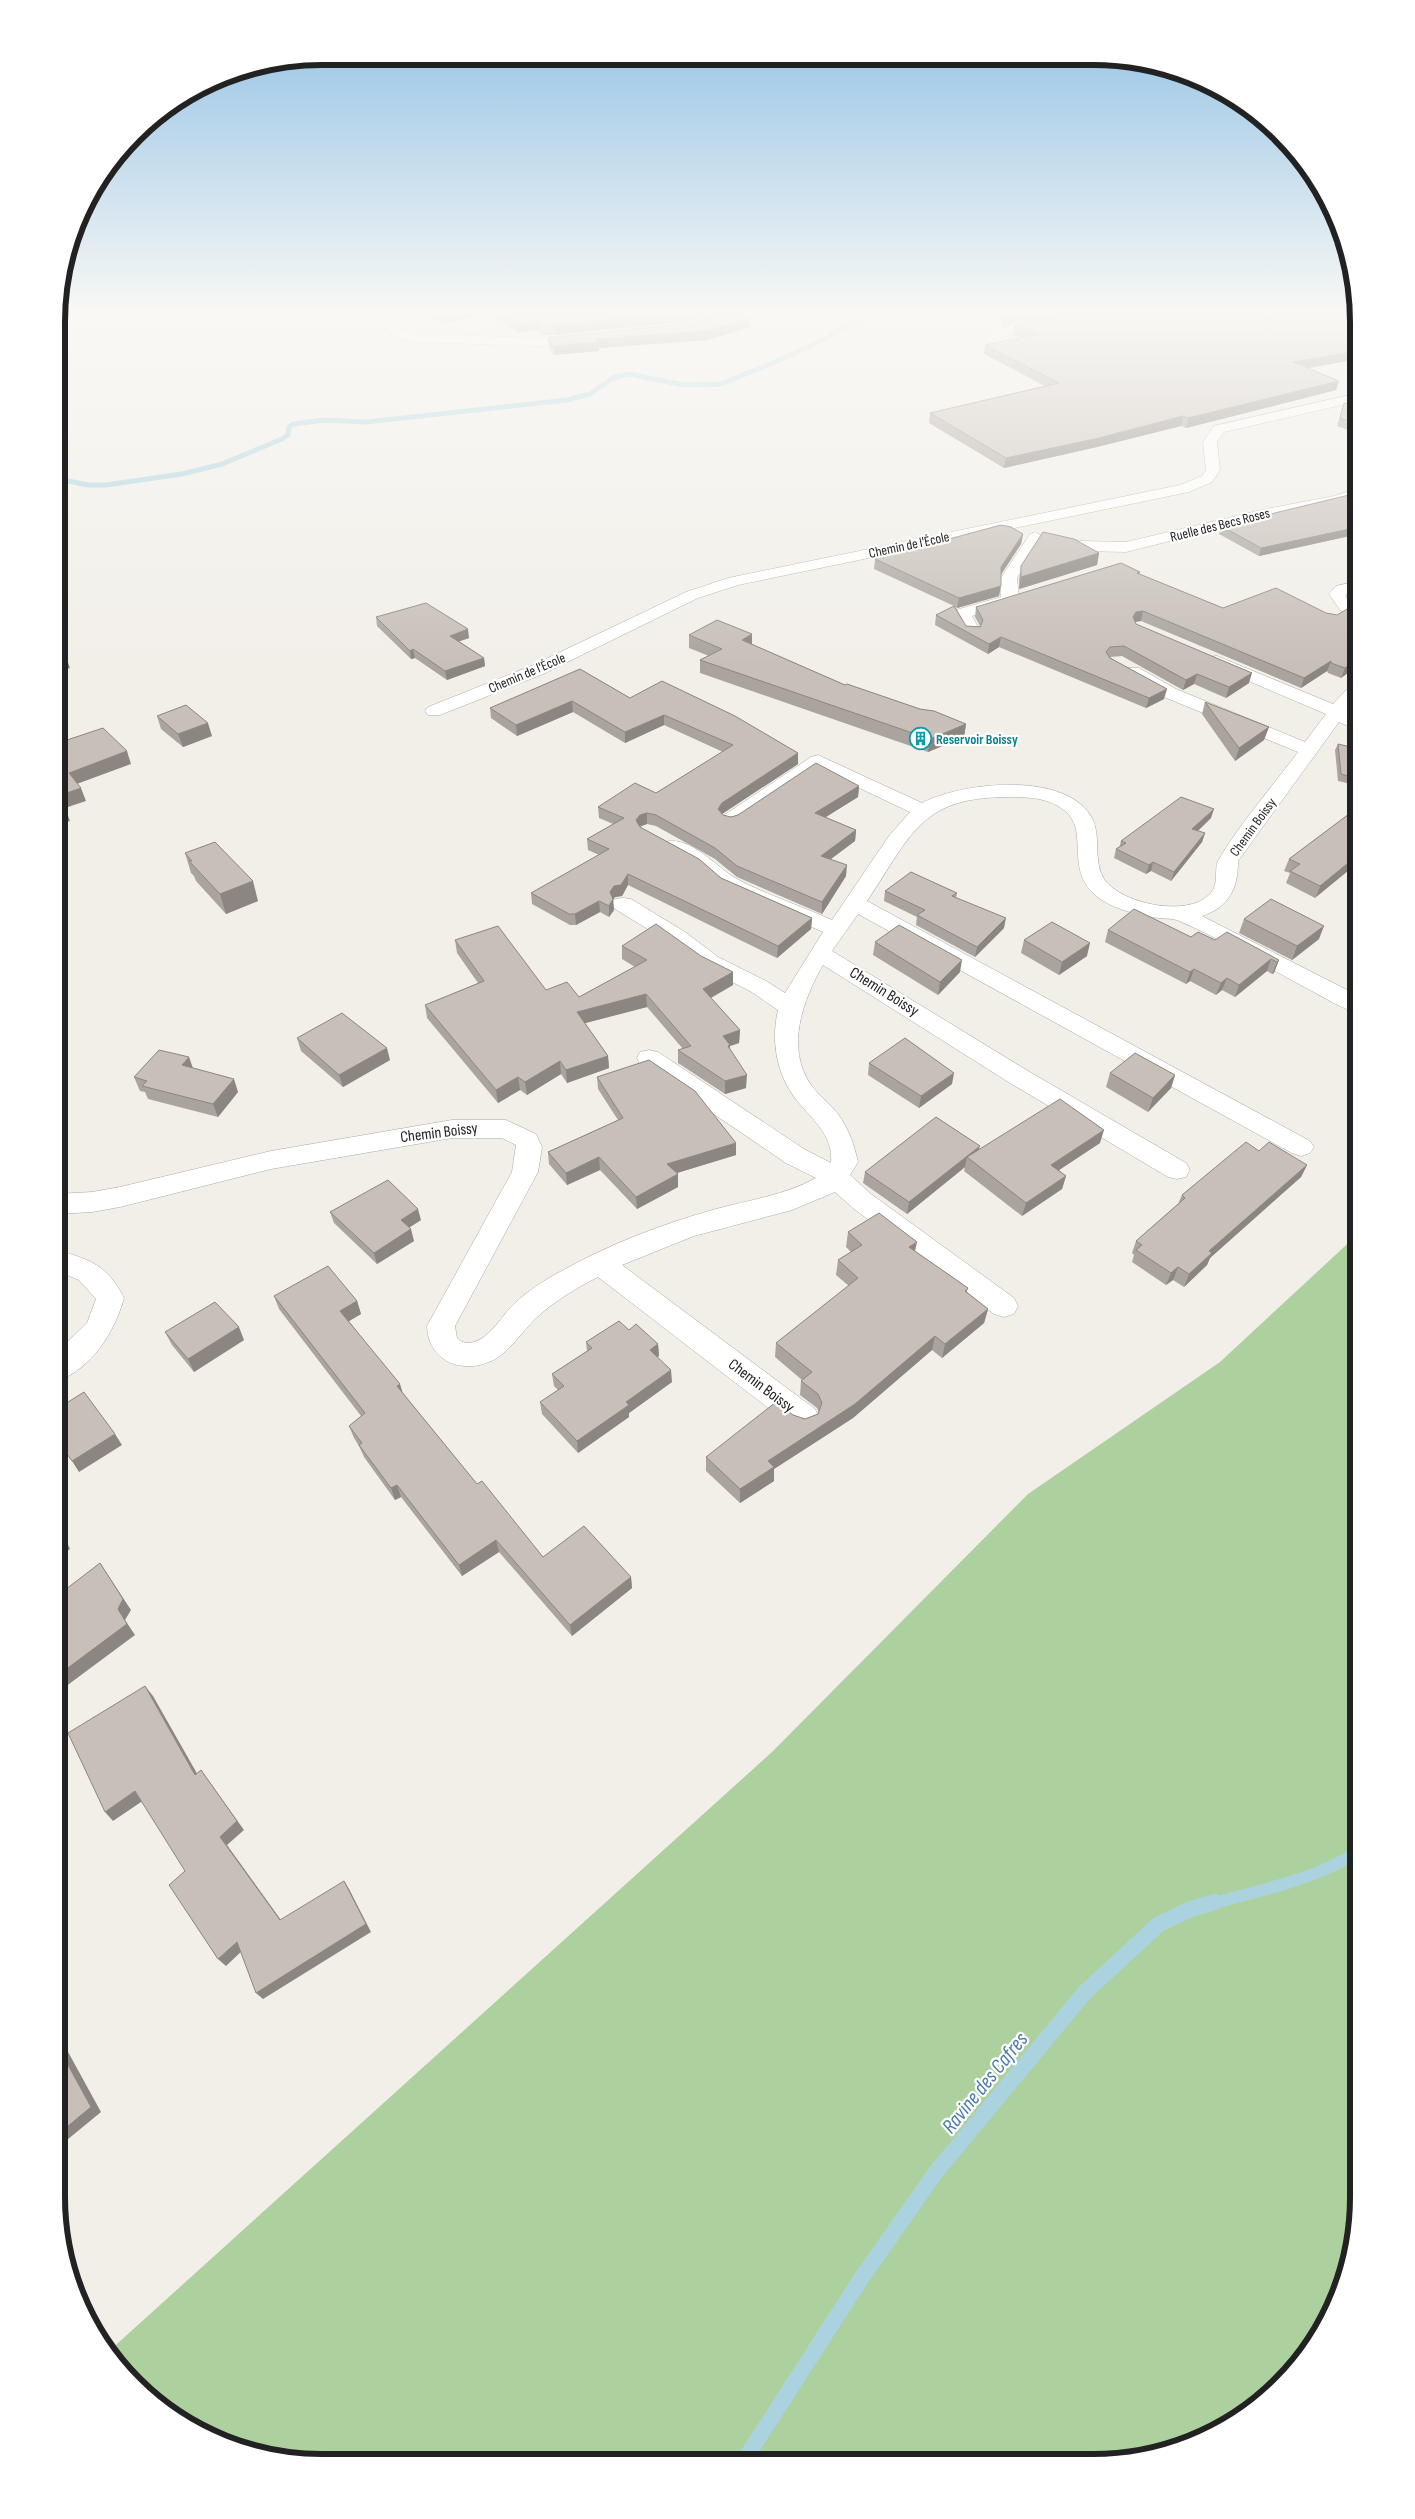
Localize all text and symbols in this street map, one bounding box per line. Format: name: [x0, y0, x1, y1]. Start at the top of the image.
street label: Ruelle des Becs Roses: [1168, 504, 1272, 546]
street label: Chemin de l'École: [867, 528, 951, 562]
street label: Chemin de l'École: [486, 649, 568, 697]
building icon: Reservoir Boissy: [908, 727, 932, 751]
place label: Reservoir Boissy: [936, 731, 1018, 748]
street label: Chemin Boissy: [1226, 794, 1280, 860]
street label: Chemin Boissy: [846, 963, 922, 1021]
street label: Chemin Boissy: [399, 1119, 479, 1147]
street label: Chemin Boissy: [724, 1355, 798, 1417]
water label: Ravine des Cafres: [937, 2027, 1034, 2139]

